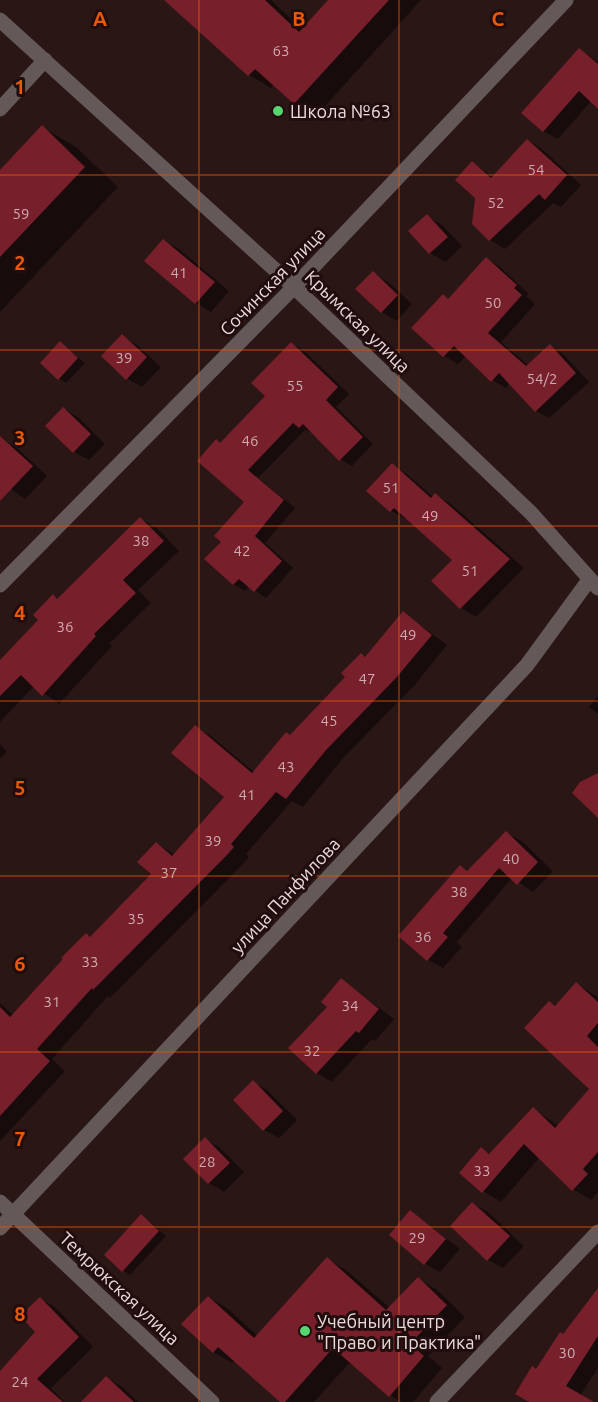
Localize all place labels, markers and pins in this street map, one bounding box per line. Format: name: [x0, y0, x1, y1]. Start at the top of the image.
place label: Школа №63: [290, 101, 391, 121]
marker: Школа №63: [271, 104, 285, 118]
place label: Учебный центр "Право и Практика": [317, 1311, 481, 1352]
marker: Учебный центр "Право и Практика": [298, 1324, 312, 1338]

